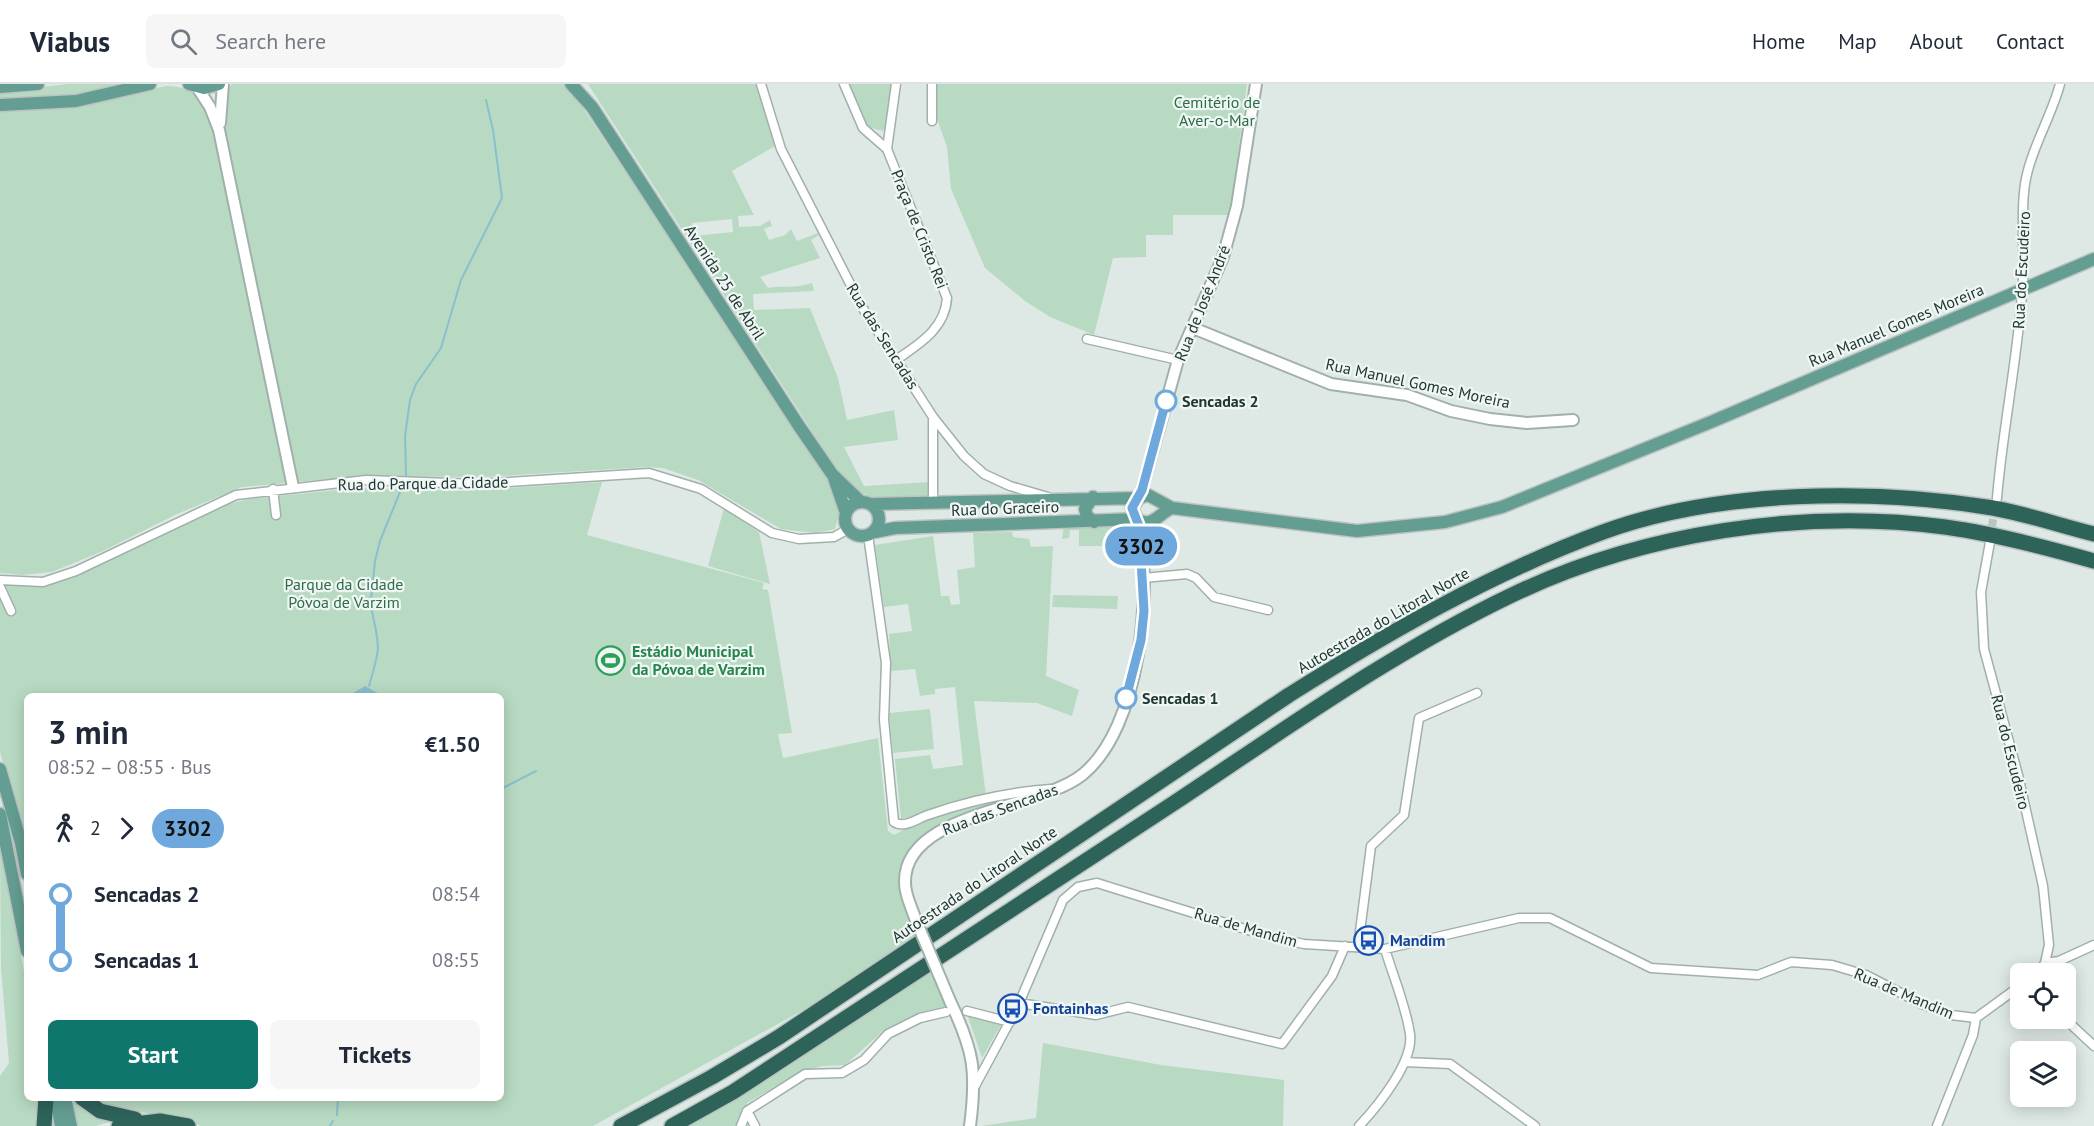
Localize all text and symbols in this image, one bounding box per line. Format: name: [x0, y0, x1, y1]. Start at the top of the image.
search box: [146, 14, 566, 68]
text: Viabus: [30, 23, 110, 60]
icon: search: [167, 25, 200, 58]
text: Search here: [215, 27, 326, 55]
text: Home: [1752, 28, 1805, 55]
text: Map: [1838, 28, 1877, 55]
text: About: [1910, 28, 1963, 55]
text: Contact: [1996, 28, 2064, 55]
park label: Cemitério de Aver-o-Mar: [1174, 92, 1260, 130]
street label: Praça de Cristo Rei: [887, 166, 953, 292]
street label: Rua do Escudeiro: [2008, 211, 2034, 329]
street label: Avenida 25 de Abril: [680, 221, 770, 343]
street label: Rua de José André: [1170, 242, 1234, 364]
street label: Rua das Sencadas: [842, 279, 924, 393]
street label: Rua Manuel Gomes Moreira: [1805, 279, 1987, 371]
street label: Rua Manuel Gomes Moreira: [1324, 354, 1512, 412]
marker: Sencadas 2: [1155, 390, 1177, 412]
place label: Sencadas 2: [1182, 391, 1259, 411]
street label: Rua do Parque da Cidade: [338, 472, 508, 494]
street label: Rua do Graceiro: [951, 496, 1059, 520]
line badge: 3302: [1099, 526, 1183, 566]
text: 3302: [1117, 533, 1165, 560]
street label: Autoestrada do Litoral Norte: [1294, 563, 1472, 677]
park label: Parque da Cidade Póvoa de Varzim: [285, 574, 403, 612]
place label: Estádio Municipal da Póvoa de Varzim: [632, 641, 765, 679]
sports icon: Estádio Municipal da Póvoa de Varzim: [595, 644, 627, 676]
marker: Sencadas 1: [1115, 687, 1137, 709]
place label: Sencadas 1: [1142, 688, 1219, 708]
street label: Rua do Escudeiro: [1987, 692, 2035, 812]
text: 3 min: [48, 710, 129, 753]
text: €1.50: [425, 730, 480, 758]
text: 08:52 – 08:55 · Bus: [48, 754, 212, 780]
street label: Rua das Sencadas: [939, 779, 1061, 839]
icon: walk: [48, 812, 81, 845]
icon: forward: [110, 812, 143, 845]
text: 2: [90, 815, 101, 841]
text: 3302: [164, 815, 212, 842]
street label: Autoestrada do Litoral Norte: [888, 821, 1060, 947]
text: Sencadas 2: [94, 880, 199, 908]
text: 08:54: [432, 881, 480, 907]
street label: Rua de Mandim: [1192, 903, 1300, 951]
bus stop icon: Mandim: [1353, 924, 1385, 956]
place label: Mandim: [1390, 930, 1445, 950]
text: Sencadas 1: [94, 946, 199, 974]
text: 08:55: [432, 947, 480, 973]
street label: Rua de Mandim: [1851, 963, 1957, 1023]
map controls: [2010, 963, 2076, 1107]
button: locate: [2010, 963, 2076, 1029]
bus stop icon: Fontainhas: [996, 992, 1028, 1024]
place label: Fontainhas: [1033, 998, 1109, 1018]
button: Start: [48, 1020, 258, 1089]
button: Tickets: [270, 1020, 480, 1089]
button: layers: [2010, 1041, 2076, 1107]

